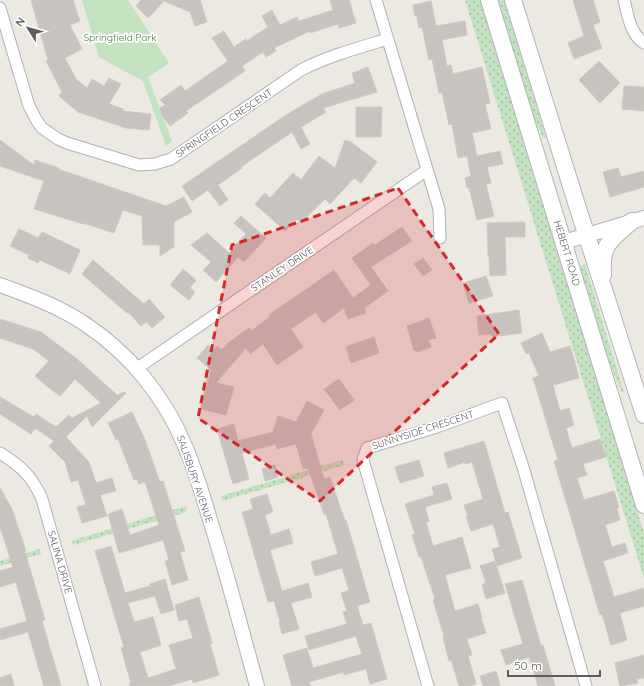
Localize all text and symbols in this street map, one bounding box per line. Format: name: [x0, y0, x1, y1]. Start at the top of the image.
north arrow: [8, 8, 48, 48]
text: N: [12, 15, 28, 29]
park label: Springfield Park: [83, 31, 157, 44]
street label: SPRINGFIELD CRESCENT: [173, 86, 275, 160]
street label: HEBERT ROAD: [551, 218, 583, 288]
street label: STANLEY DRIVE: [248, 243, 316, 295]
street label: SUNNYSIDE CRESCENT: [370, 407, 476, 453]
street label: SALISBURY AVENUE: [174, 433, 216, 525]
street label: SALINA DRIVE: [45, 529, 75, 595]
scale bar: [508, 652, 600, 678]
text: 50 m: [514, 658, 542, 673]

